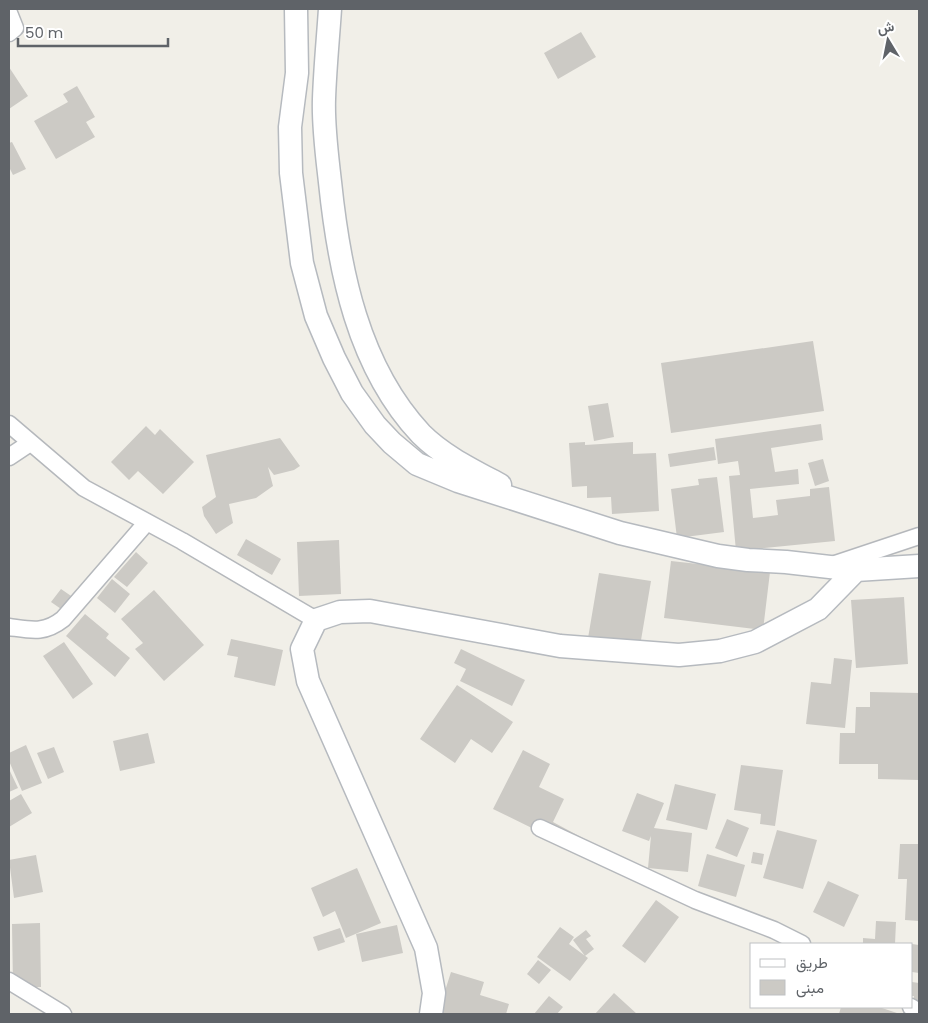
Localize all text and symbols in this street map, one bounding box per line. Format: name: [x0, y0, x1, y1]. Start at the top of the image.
scale bar: [18, 15, 168, 47]
north arrow: [863, 15, 913, 65]
text: ش: [876, 16, 896, 39]
text: 50 m: [25, 22, 63, 43]
legend: [750, 943, 913, 1008]
text: طريق: [796, 952, 828, 973]
text: مبنى: [796, 977, 824, 998]

